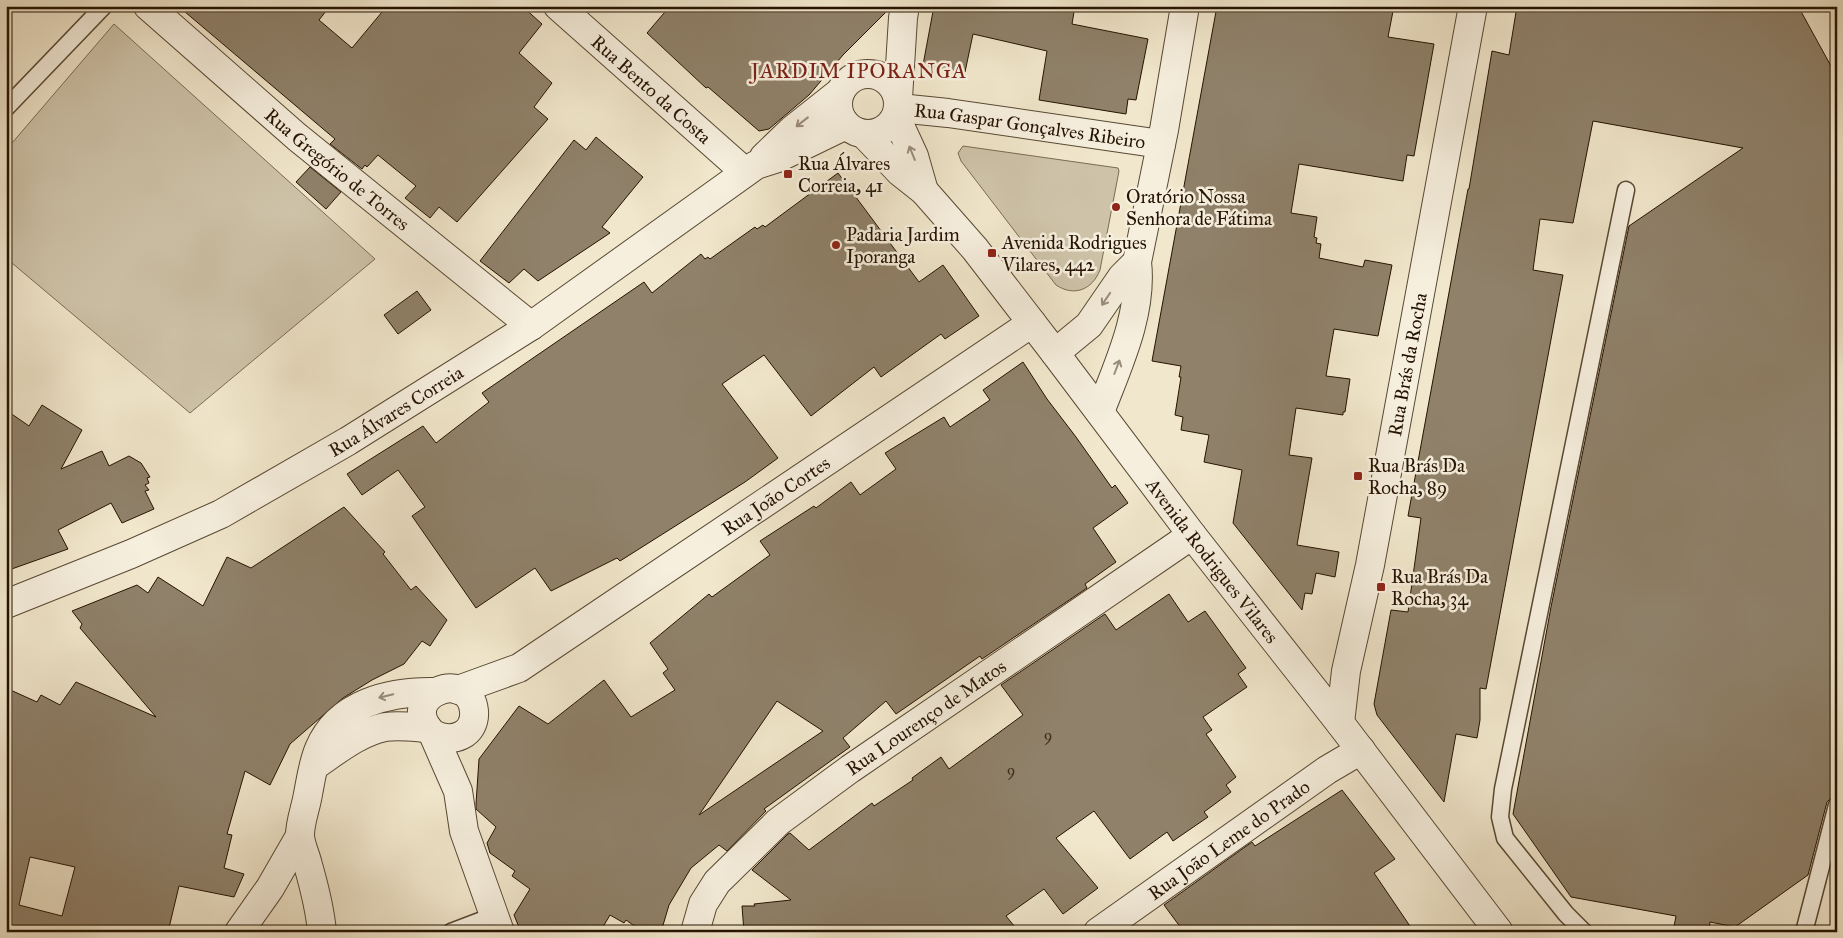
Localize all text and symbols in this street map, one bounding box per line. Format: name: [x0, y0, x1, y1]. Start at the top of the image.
street label: Rua Bento da Costa: [587, 30, 717, 149]
district label: JARDIM IPORANGA: [749, 58, 967, 84]
street label: Rua Gaspar Gonçalves Ribeiro: [913, 98, 1147, 153]
street label: Rua Gregório de Torres: [260, 103, 415, 235]
one-way arrow: [796, 116, 809, 127]
one-way arrow: [907, 146, 917, 161]
place label: Rua Álvares Correia, 41: [798, 151, 890, 197]
marker: Rua Álvares Correia, 41: [782, 168, 794, 180]
place label: Oratório Nossa Senhora de Fátima: [1126, 185, 1273, 230]
marker: Oratório Nossa Senhora de Fátima: [1110, 201, 1122, 213]
place label: Padaria Jardim Iporanga: [846, 223, 960, 269]
place label: Avenida Rodrigues Vilares, 442: [1001, 231, 1147, 276]
marker: Padaria Jardim Iporanga: [830, 239, 842, 251]
marker: Avenida Rodrigues Vilares, 442: [986, 247, 998, 259]
street label: Rua Brás da Rocha: [1382, 290, 1432, 438]
one-way arrow: [1101, 292, 1111, 306]
street label: Rua Álvares Correia: [324, 360, 468, 461]
one-way arrow: [1113, 360, 1122, 375]
street label: Rua João Cortes: [717, 451, 834, 540]
place label: Rua Brás Da Rocha, 89: [1368, 454, 1466, 499]
marker: Rua Brás Da Rocha, 89: [1352, 470, 1364, 482]
street label: Avenida Rodrigues Vilares: [1141, 473, 1284, 647]
place label: Rua Brás Da Rocha, 34: [1391, 565, 1489, 610]
marker: Rua Brás Da Rocha, 34: [1375, 581, 1387, 593]
street label: Rua Lourenço de Matos: [841, 654, 1010, 780]
one-way arrow: [379, 692, 395, 701]
house number: 9: [1044, 726, 1052, 745]
house number: 9: [1007, 761, 1015, 780]
street label: Rua João Leme do Prado: [1143, 774, 1314, 905]

